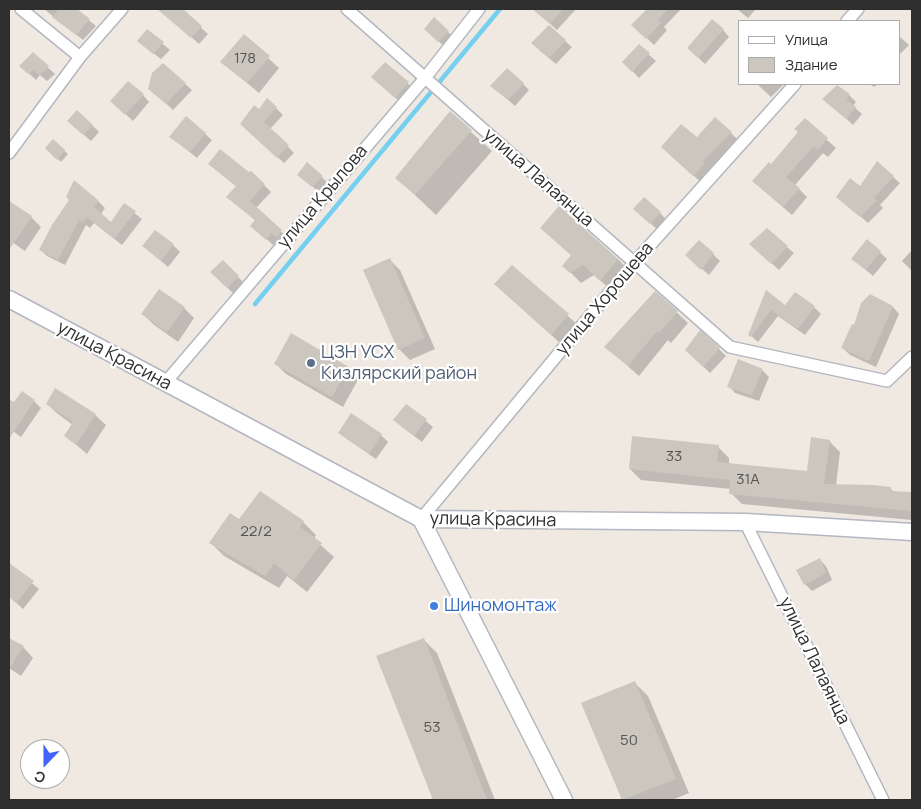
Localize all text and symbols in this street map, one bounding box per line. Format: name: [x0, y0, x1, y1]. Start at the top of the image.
legend: [738, 20, 901, 85]
text: Улица: [785, 29, 828, 50]
house number: 178: [234, 50, 256, 68]
text: Здание: [785, 54, 837, 75]
street label: улица Лалаянца: [478, 124, 598, 232]
street label: улица Крылова: [273, 141, 373, 253]
street label: улица Хорошева: [551, 238, 659, 360]
street label: улица Красина: [53, 317, 175, 395]
place label: ЦЗН УСХ Кизлярский район: [321, 342, 477, 384]
marker: ЦЗН УСХ Кизлярский район: [305, 357, 317, 369]
house number: 33: [666, 448, 682, 466]
house number: 31А: [736, 471, 760, 489]
street label: улица Красина: [430, 508, 556, 532]
house number: 22/2: [240, 523, 272, 541]
street label: улица Лалаянца: [774, 594, 854, 728]
place label: Шиномонтаж: [444, 595, 557, 617]
marker: Шиномонтаж: [428, 600, 440, 612]
house number: 53: [424, 719, 440, 737]
house number: 50: [620, 732, 638, 750]
north arrow: [20, 739, 70, 789]
text: С: [31, 767, 48, 788]

